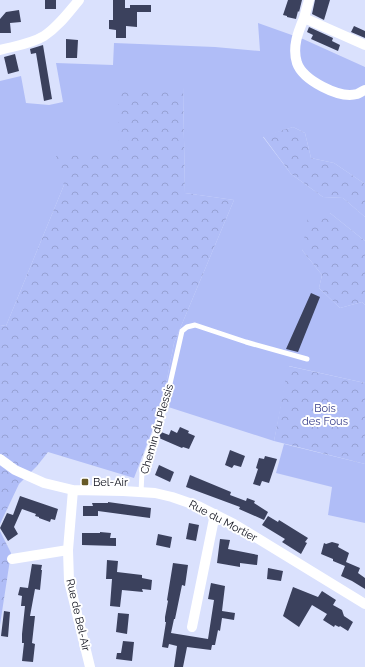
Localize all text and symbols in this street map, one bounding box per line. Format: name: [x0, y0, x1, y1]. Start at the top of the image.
street label: Chemin du Plessis: [138, 383, 176, 475]
park label: Bois des Fous: [302, 402, 348, 428]
place label: Bel-Air: [93, 476, 128, 489]
marker: Bel-Air: [80, 477, 90, 487]
street label: Rue du Mortier: [187, 498, 259, 545]
street label: Rue de Bel-Air: [63, 578, 93, 653]

